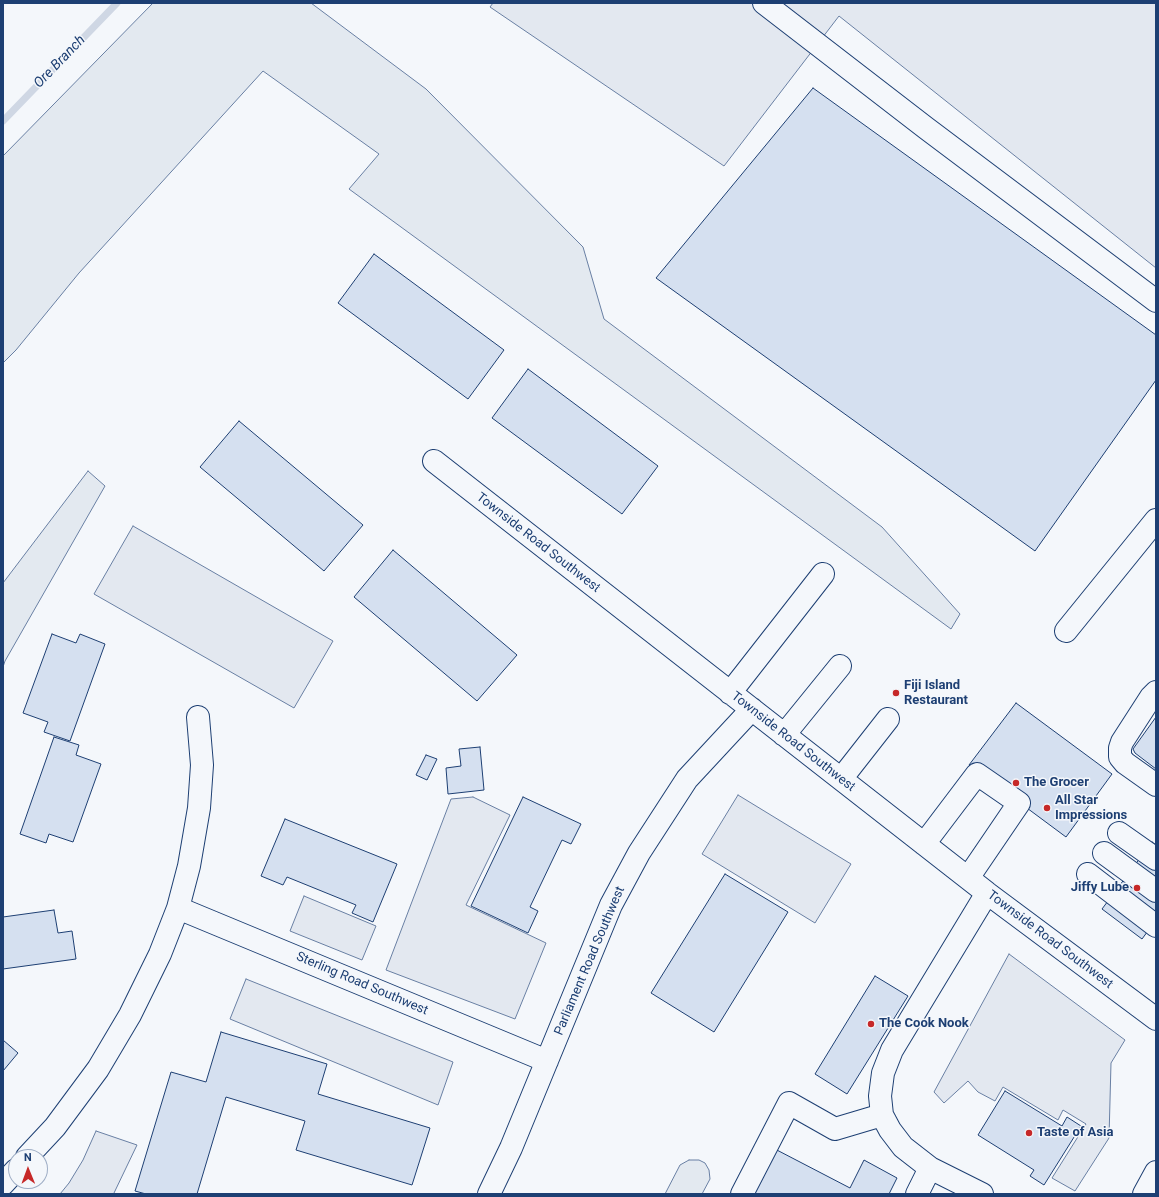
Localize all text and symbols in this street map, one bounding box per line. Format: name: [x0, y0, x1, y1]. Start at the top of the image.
water label: Ore Branch: [31, 32, 89, 92]
street label: Townside Road Southwest: [473, 490, 603, 596]
place label: Fiji Island Restaurant: [904, 678, 968, 709]
marker: Fiji Island Restaurant: [891, 688, 901, 698]
street label: Townside Road Southwest: [728, 689, 858, 795]
place label: The Grocer: [1024, 775, 1089, 791]
marker: The Grocer: [1011, 778, 1021, 788]
place label: All Star Impressions: [1055, 793, 1127, 824]
marker: All Star Impressions: [1042, 803, 1052, 813]
place label: Jiffy Lube: [1071, 880, 1129, 896]
marker: Jiffy Lube: [1132, 883, 1142, 893]
street label: Parliament Road Southwest: [551, 884, 629, 1038]
street label: Townside Road Southwest: [984, 888, 1116, 992]
street label: Sterling Road Southwest: [294, 949, 430, 1019]
place label: The Cook Nook: [879, 1016, 969, 1032]
marker: The Cook Nook: [866, 1019, 876, 1029]
place label: Taste of Asia: [1037, 1125, 1113, 1141]
marker: Taste of Asia: [1024, 1128, 1034, 1138]
north arrow: [8, 1149, 48, 1189]
text: N: [24, 1151, 32, 1164]

